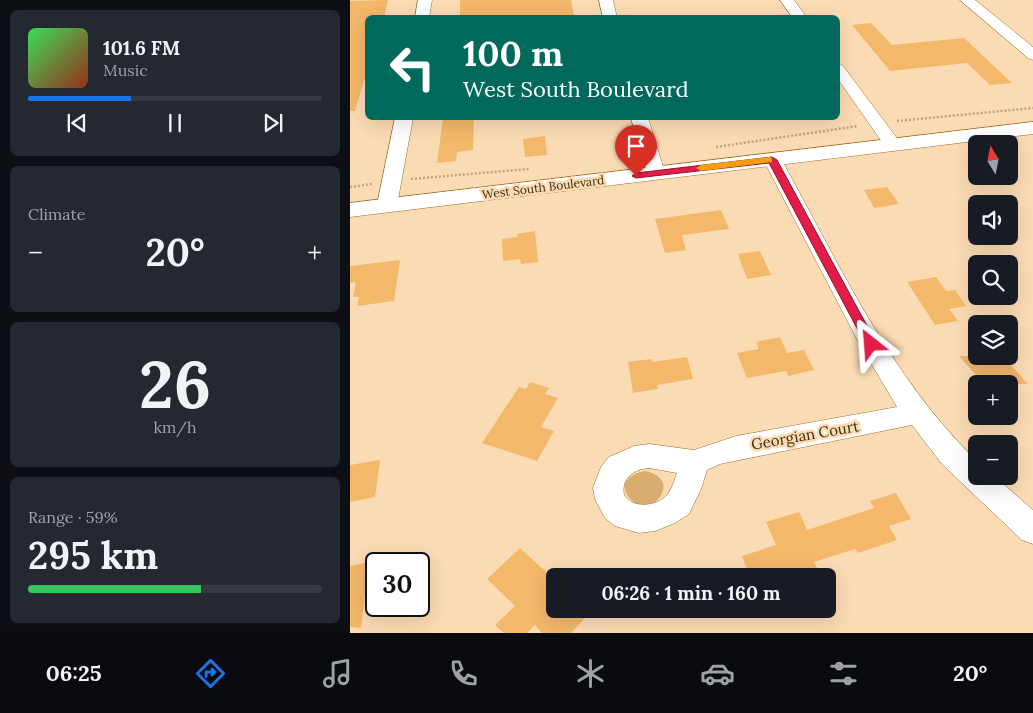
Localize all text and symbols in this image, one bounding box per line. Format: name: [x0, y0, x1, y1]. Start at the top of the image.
text: 100 m: [463, 31, 563, 76]
icon: left: [380, 35, 445, 100]
text: 101.6 FM: [103, 36, 180, 60]
text: Music: [103, 60, 148, 80]
text: West South Boulevard: [463, 75, 689, 103]
icon: previous: [63, 109, 91, 137]
icon: pause: [161, 109, 189, 137]
icon: next: [259, 109, 287, 137]
pin: [615, 125, 657, 176]
icon: arrive: [622, 132, 650, 160]
north arrow: [968, 135, 1018, 185]
map controls: [968, 135, 1018, 485]
street label: West South Boulevard: [481, 172, 605, 202]
button: sound: [968, 195, 1018, 245]
text: Climate: [28, 204, 85, 224]
text: 20°: [146, 228, 204, 276]
text: −: [28, 235, 43, 271]
text: +: [307, 235, 322, 271]
button: search: [968, 255, 1018, 305]
button: layers: [968, 315, 1018, 365]
position arrow: [844, 317, 896, 369]
text: 26: [139, 343, 211, 426]
button: +: [968, 375, 1018, 425]
street label: Georgian Court: [750, 416, 860, 454]
text: km/h: [153, 417, 197, 437]
button: −: [968, 435, 1018, 485]
text: Range · 59%: [28, 507, 118, 527]
text: 295 km: [28, 531, 158, 579]
speed limit sign: 30: [365, 552, 430, 617]
text: 06:26 · 1 min · 160 m: [601, 581, 781, 605]
icon: directions: [193, 656, 228, 691]
icon: music: [320, 656, 355, 691]
icon: phone: [446, 656, 481, 691]
icon: climate: [573, 656, 608, 691]
icon: car: [700, 656, 735, 691]
icon: filters: [826, 656, 861, 691]
text: 06:25: [46, 659, 102, 687]
text: 20°: [953, 659, 987, 687]

